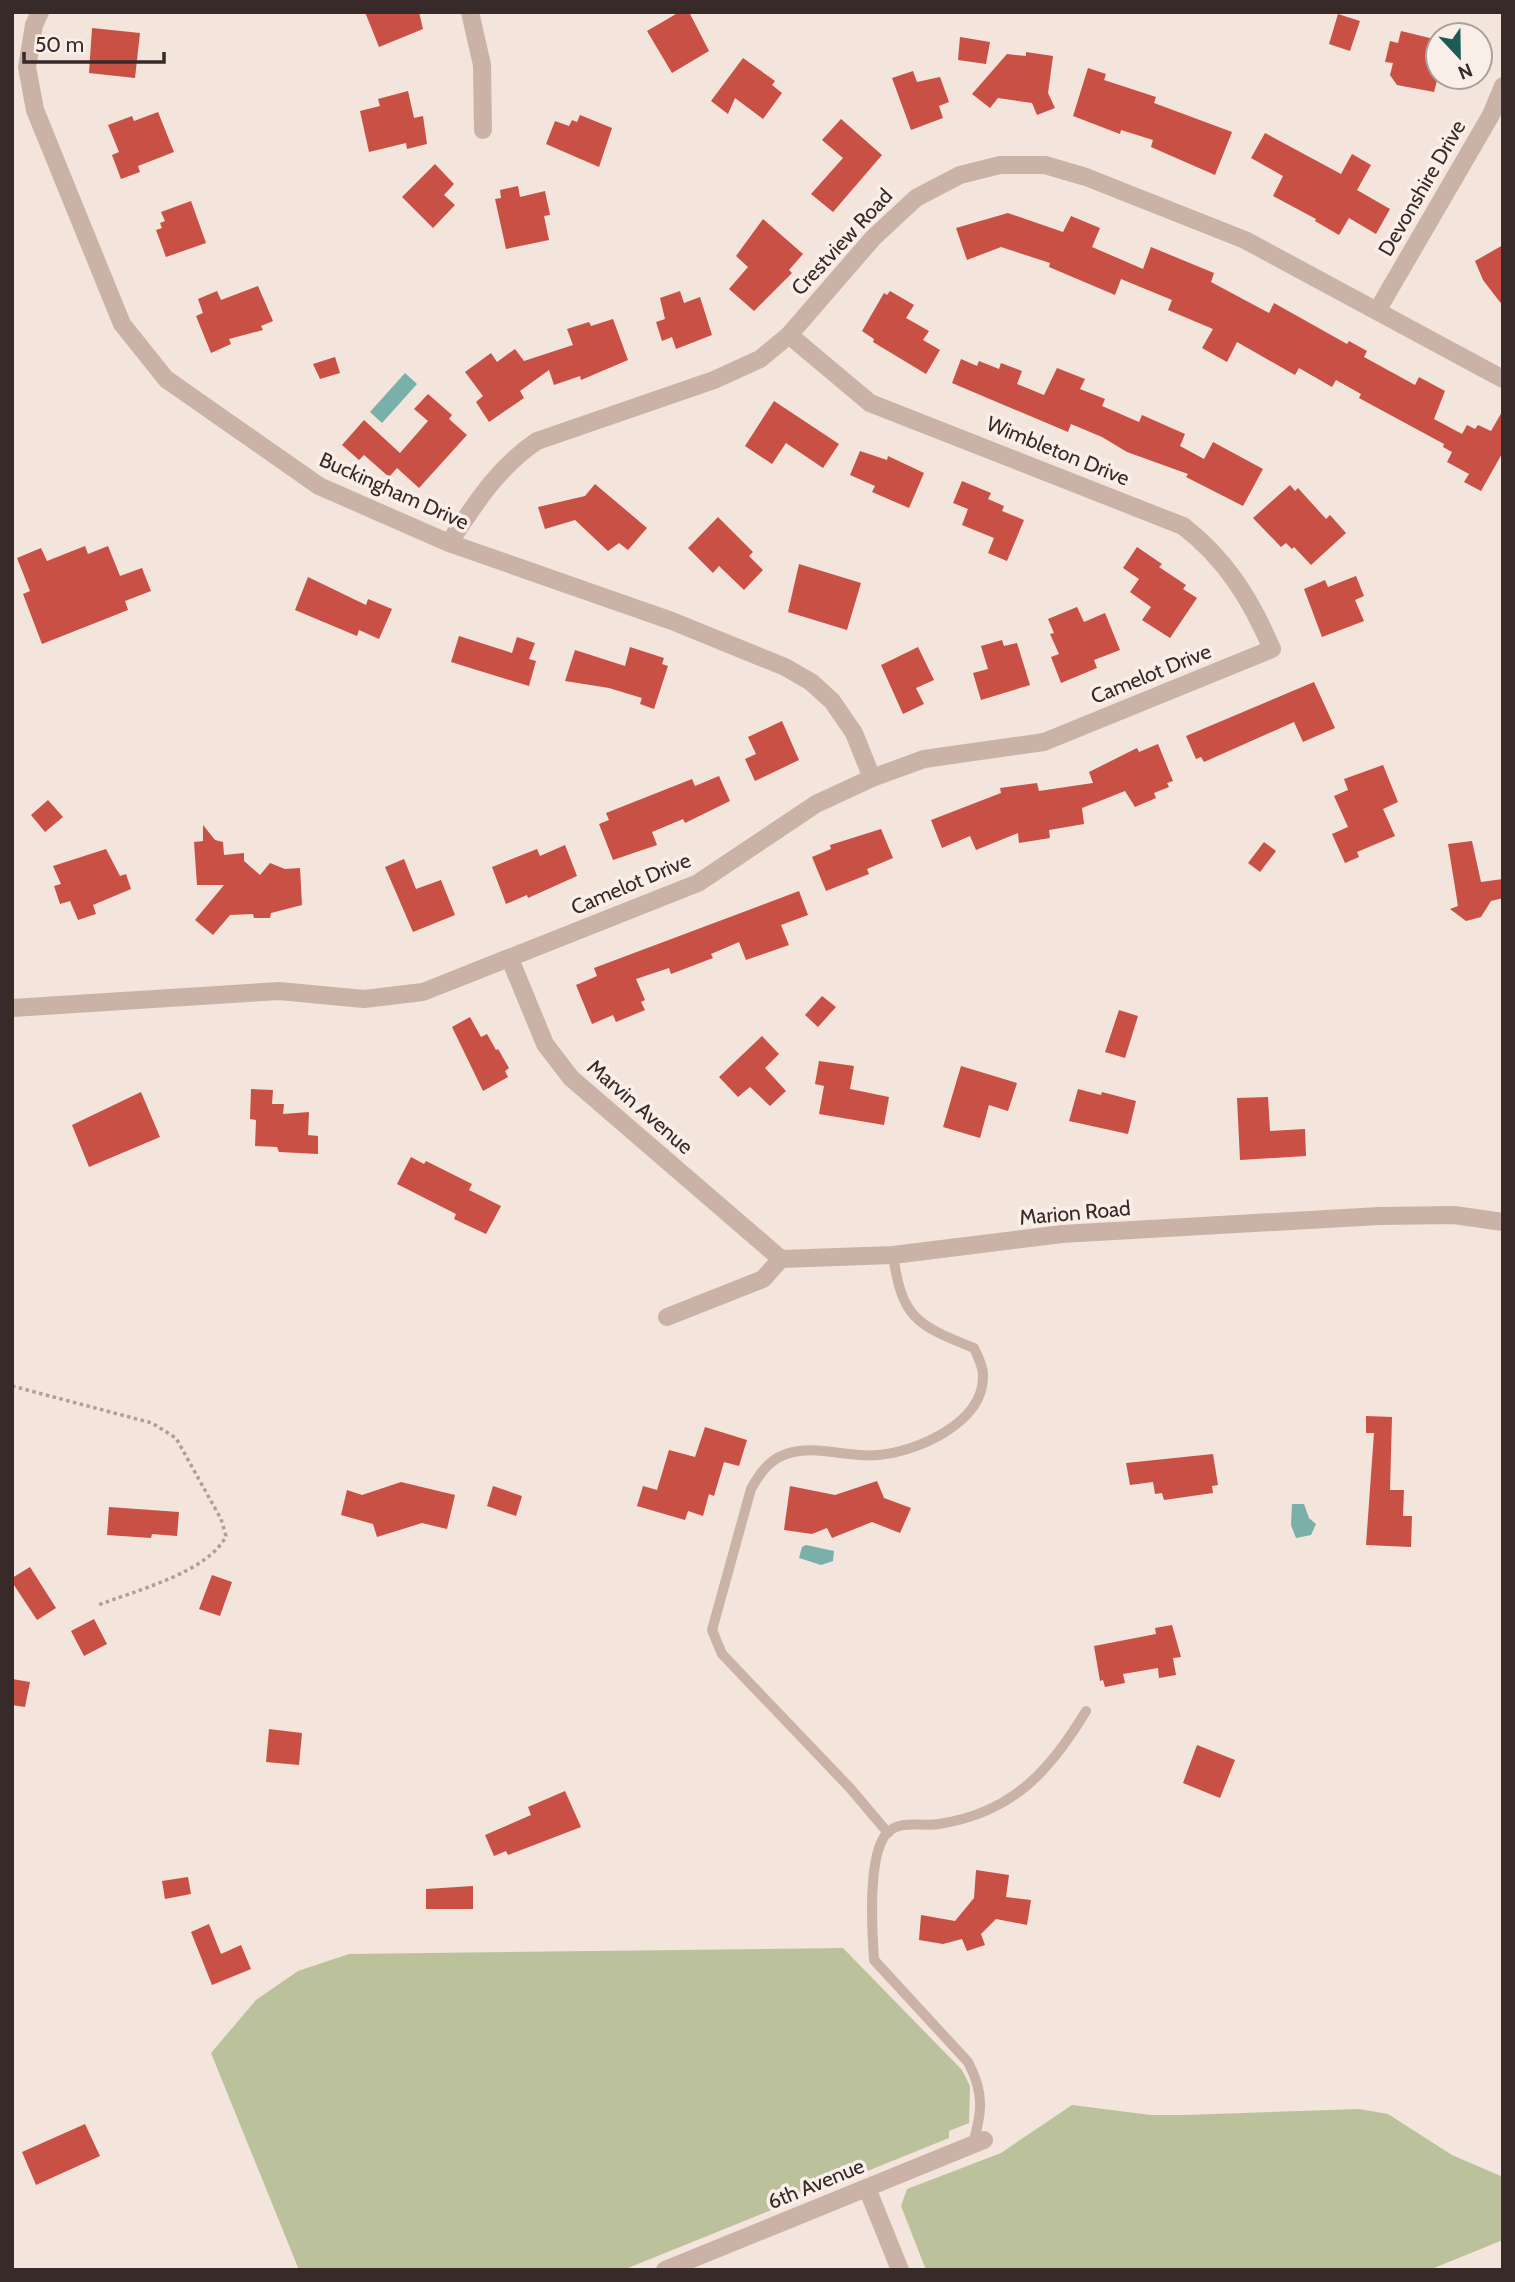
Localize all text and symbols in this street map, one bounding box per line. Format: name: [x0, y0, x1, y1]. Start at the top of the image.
scale bar: [24, 21, 164, 65]
north arrow: [1424, 21, 1494, 91]
text: 50 m: [35, 32, 84, 57]
text: N: [1455, 58, 1476, 84]
street label: Devonshire Drive: [1373, 115, 1471, 260]
street label: Crestview Road: [786, 183, 897, 300]
street label: Wimbleton Drive: [983, 410, 1134, 491]
street label: Buckingham Drive: [316, 446, 473, 535]
street label: Camelot Drive: [1087, 638, 1215, 709]
street label: Camelot Drive: [567, 847, 695, 920]
street label: Marvin Avenue: [583, 1054, 698, 1159]
street label: Marion Road: [1018, 1195, 1132, 1230]
street label: 6th Avenue: [764, 2153, 868, 2214]

